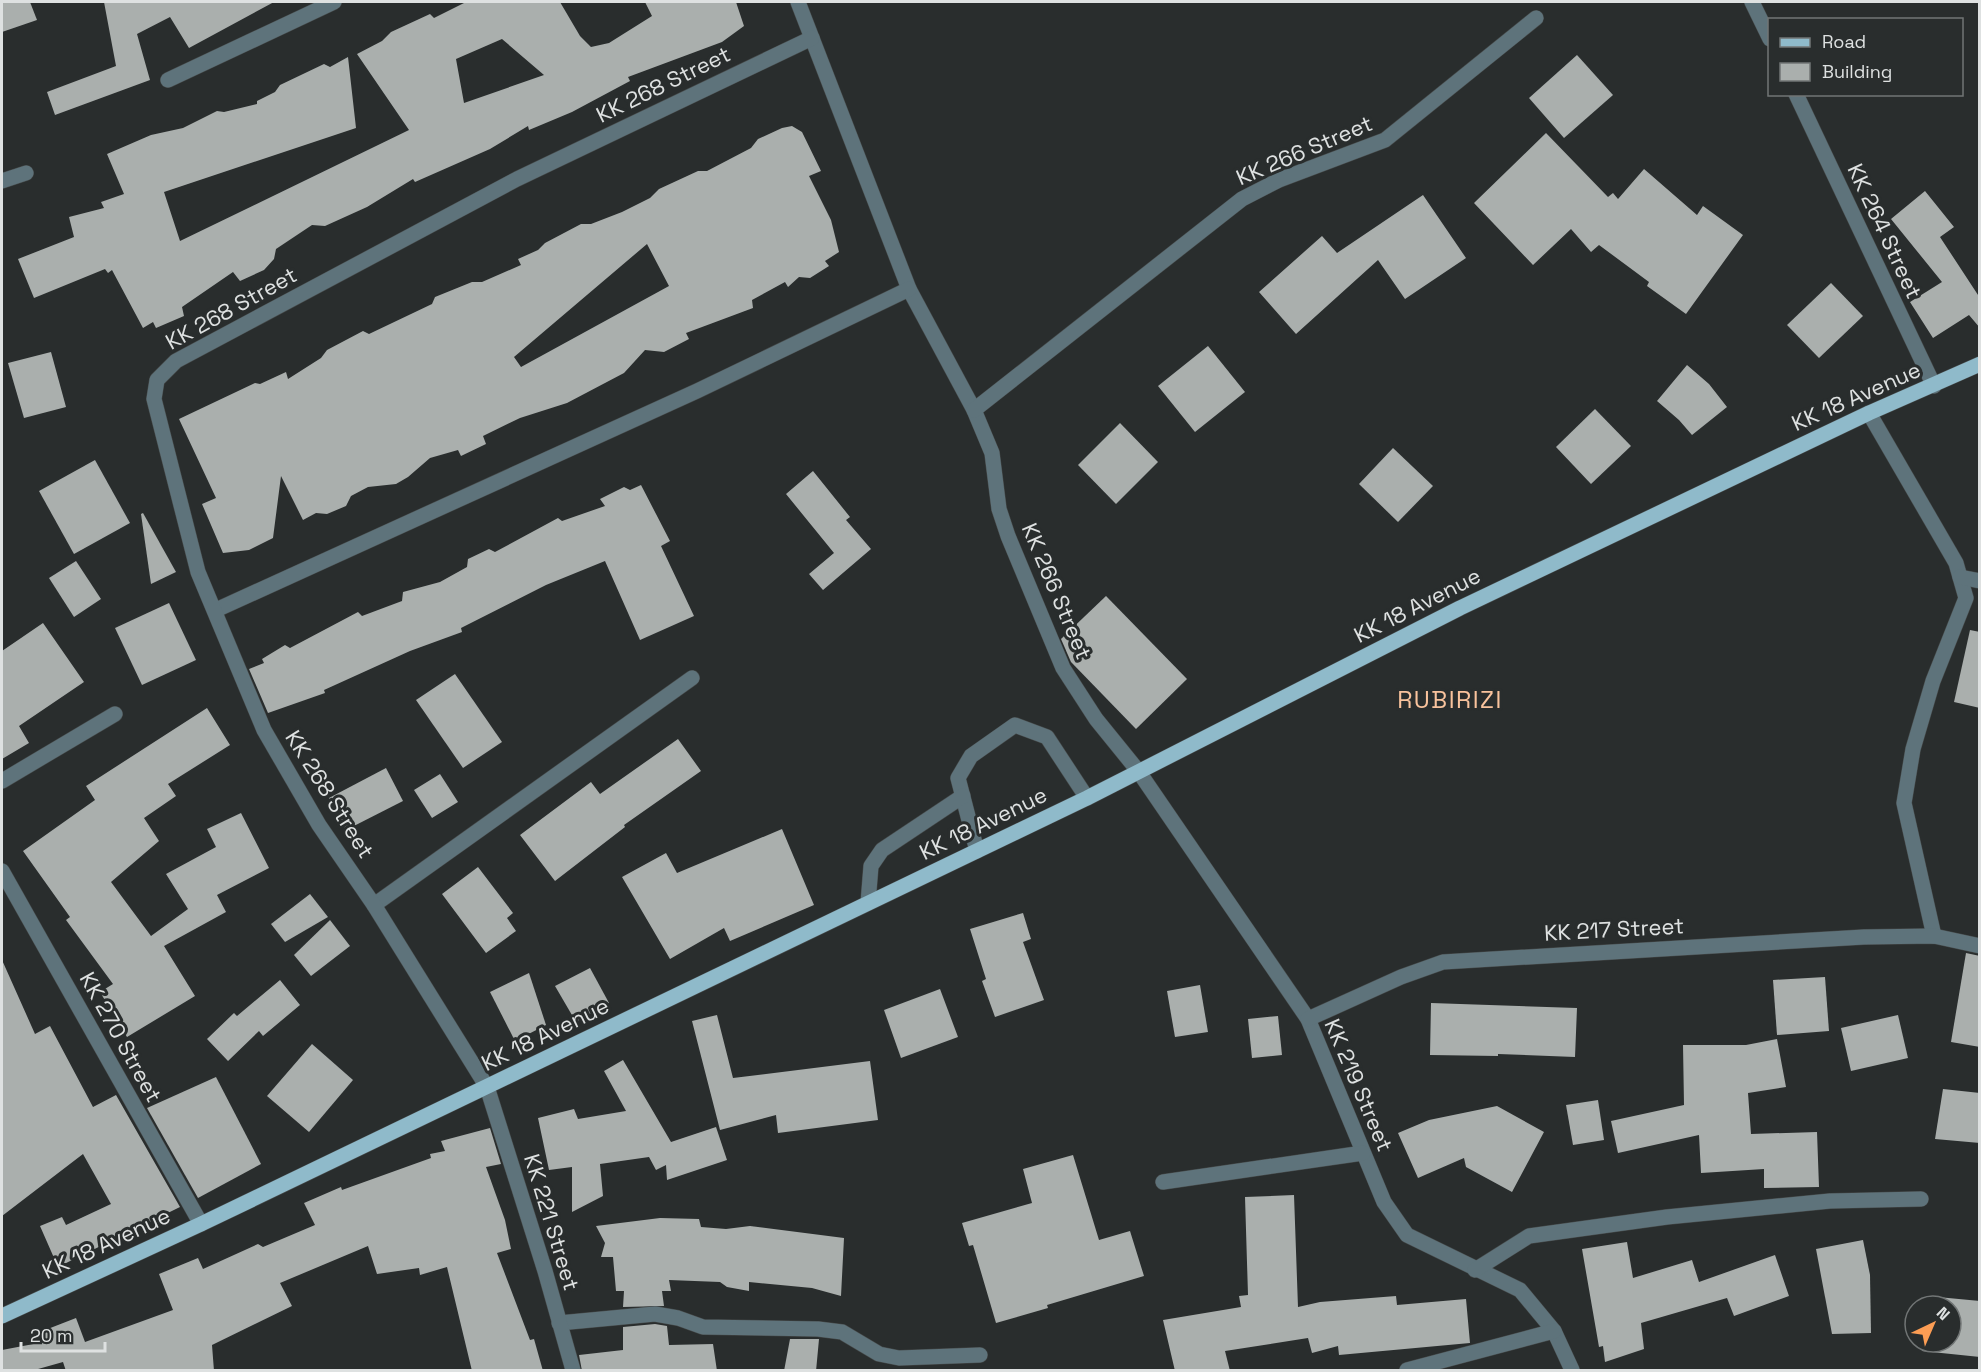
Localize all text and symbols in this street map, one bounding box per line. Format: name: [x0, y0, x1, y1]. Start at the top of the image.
legend: [1768, 18, 1963, 96]
text: Road: [1822, 30, 1866, 53]
street label: KK 268 Street: [591, 39, 735, 129]
text: Building: [1822, 60, 1892, 83]
street label: KK 266 Street: [1232, 109, 1376, 191]
street label: KK 264 Street: [1841, 159, 1929, 303]
street label: KK 268 Street: [160, 260, 302, 356]
street label: KK 18 Avenue: [1787, 355, 1925, 437]
street label: KK 266 Street: [1016, 519, 1098, 663]
street label: KK 18 Avenue: [1349, 561, 1485, 649]
district label: RUBIRIZI: [1397, 684, 1503, 715]
street label: KK 268 Street: [279, 725, 381, 863]
street label: KK 18 Avenue: [915, 780, 1051, 866]
street label: KK 217 Street: [1543, 911, 1685, 947]
street label: KK 270 Street: [74, 967, 168, 1107]
street label: KK 18 Avenue: [477, 991, 613, 1077]
street label: KK 219 Street: [1319, 1014, 1399, 1156]
street label: KK 221 Street: [518, 1150, 586, 1294]
street label: KK 18 Avenue: [37, 1201, 175, 1285]
north arrow: [1903, 1294, 1963, 1354]
text: N: [1932, 1302, 1954, 1325]
scale bar: [21, 1315, 105, 1353]
text: 20 m: [30, 1324, 73, 1347]

